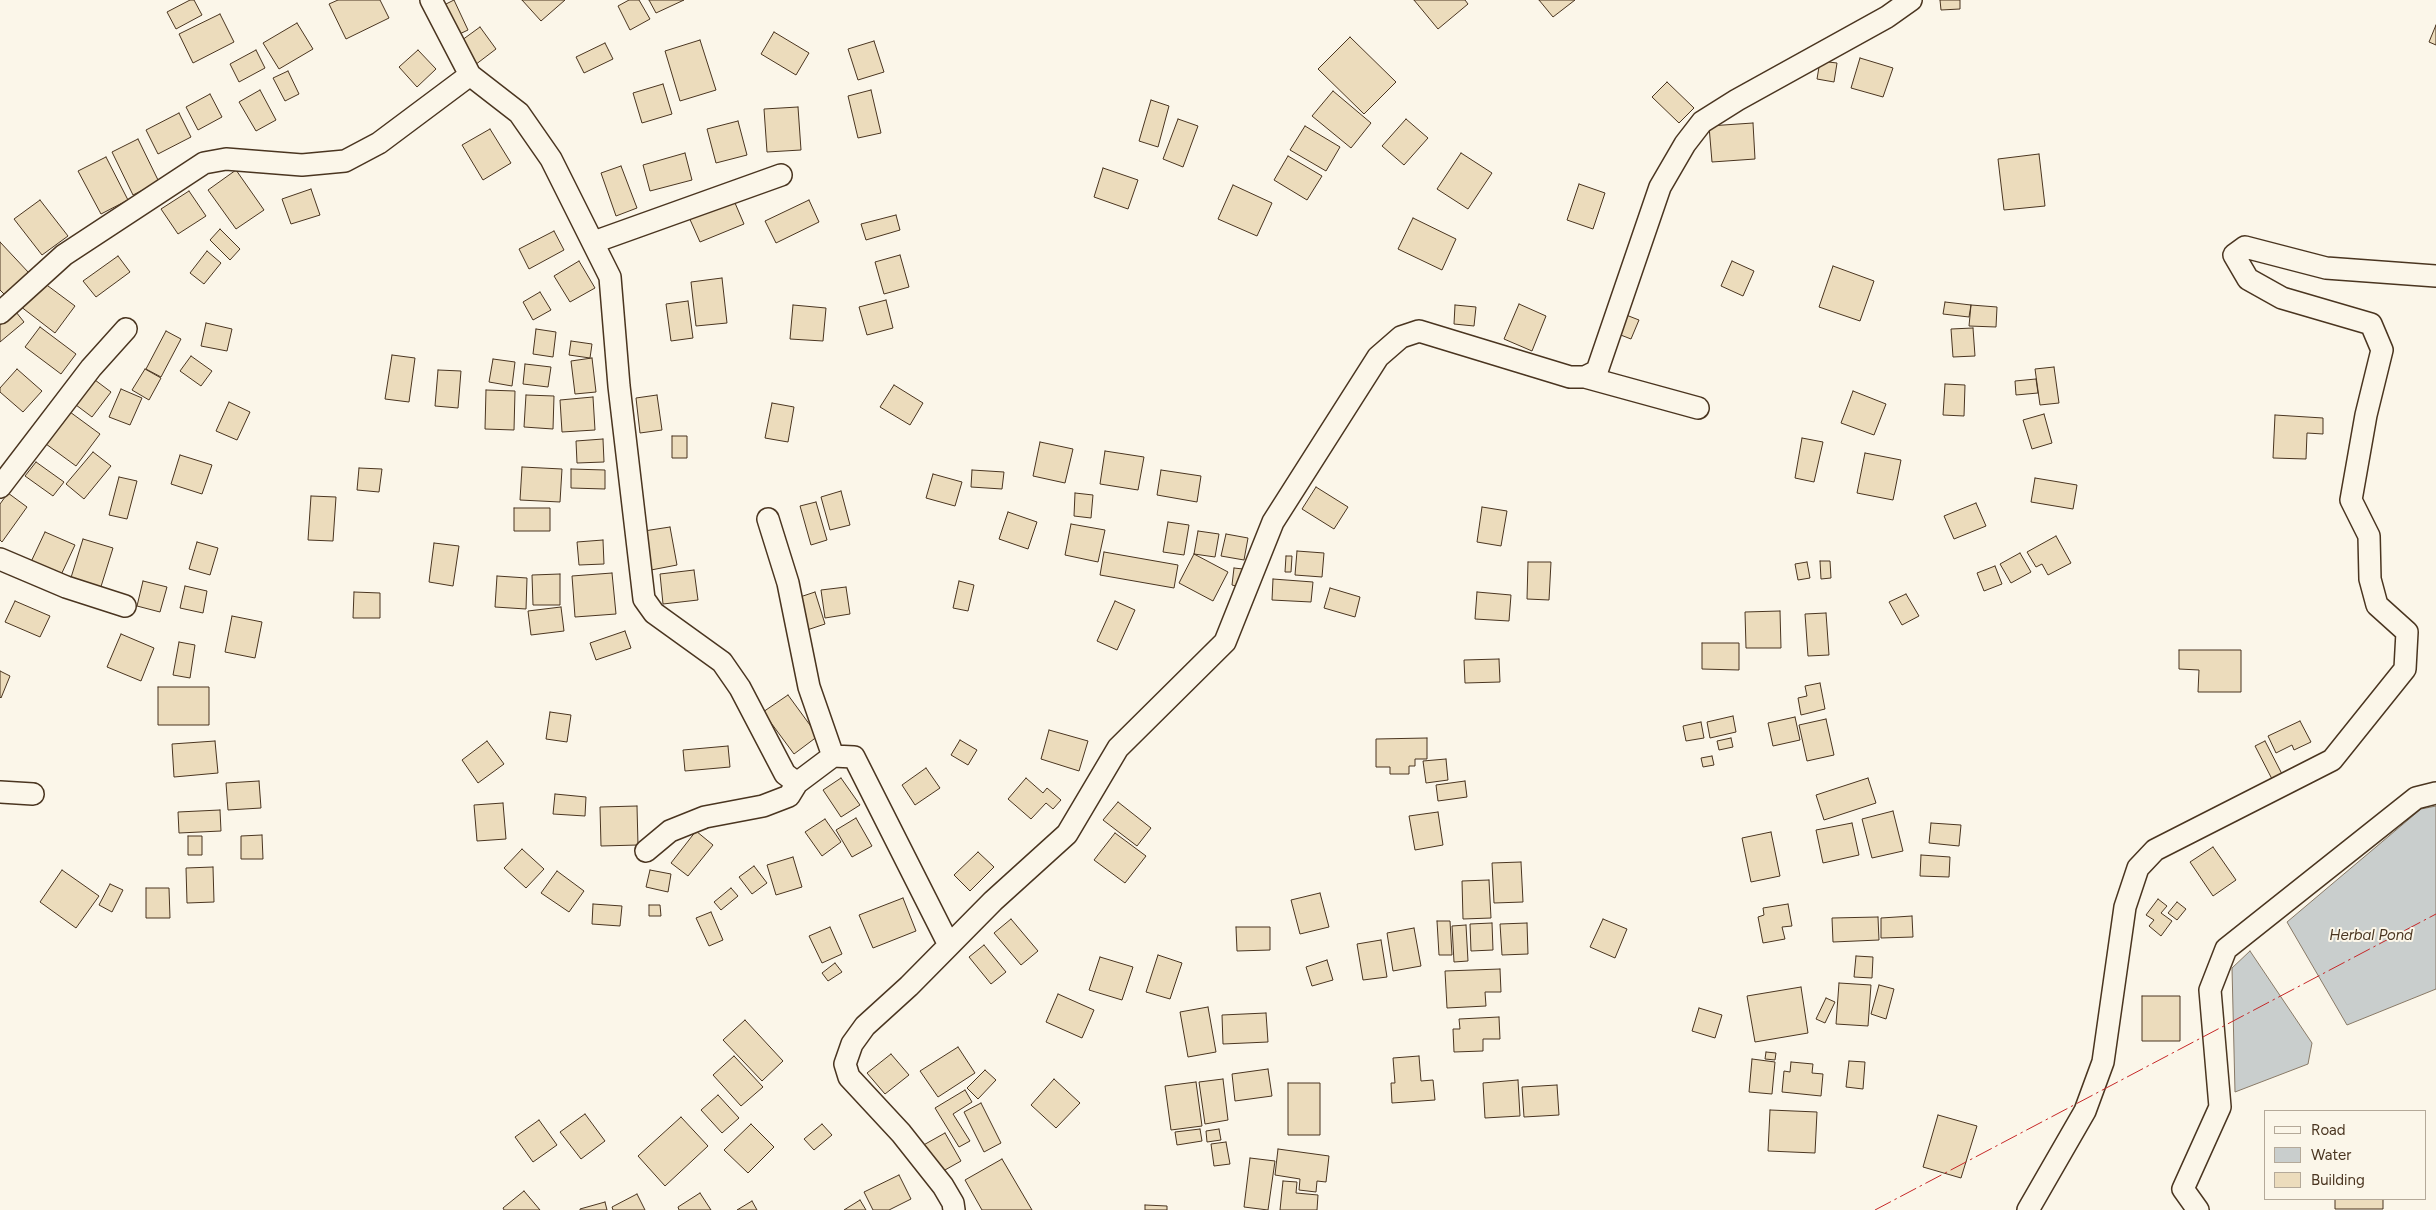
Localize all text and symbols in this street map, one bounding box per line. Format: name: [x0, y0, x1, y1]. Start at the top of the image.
water label: Herbal Pond: [2329, 927, 2413, 945]
legend: [2264, 1110, 2426, 1200]
text: Road: [2311, 1121, 2346, 1139]
text: Water: [2311, 1146, 2351, 1164]
text: Building: [2311, 1171, 2365, 1189]

